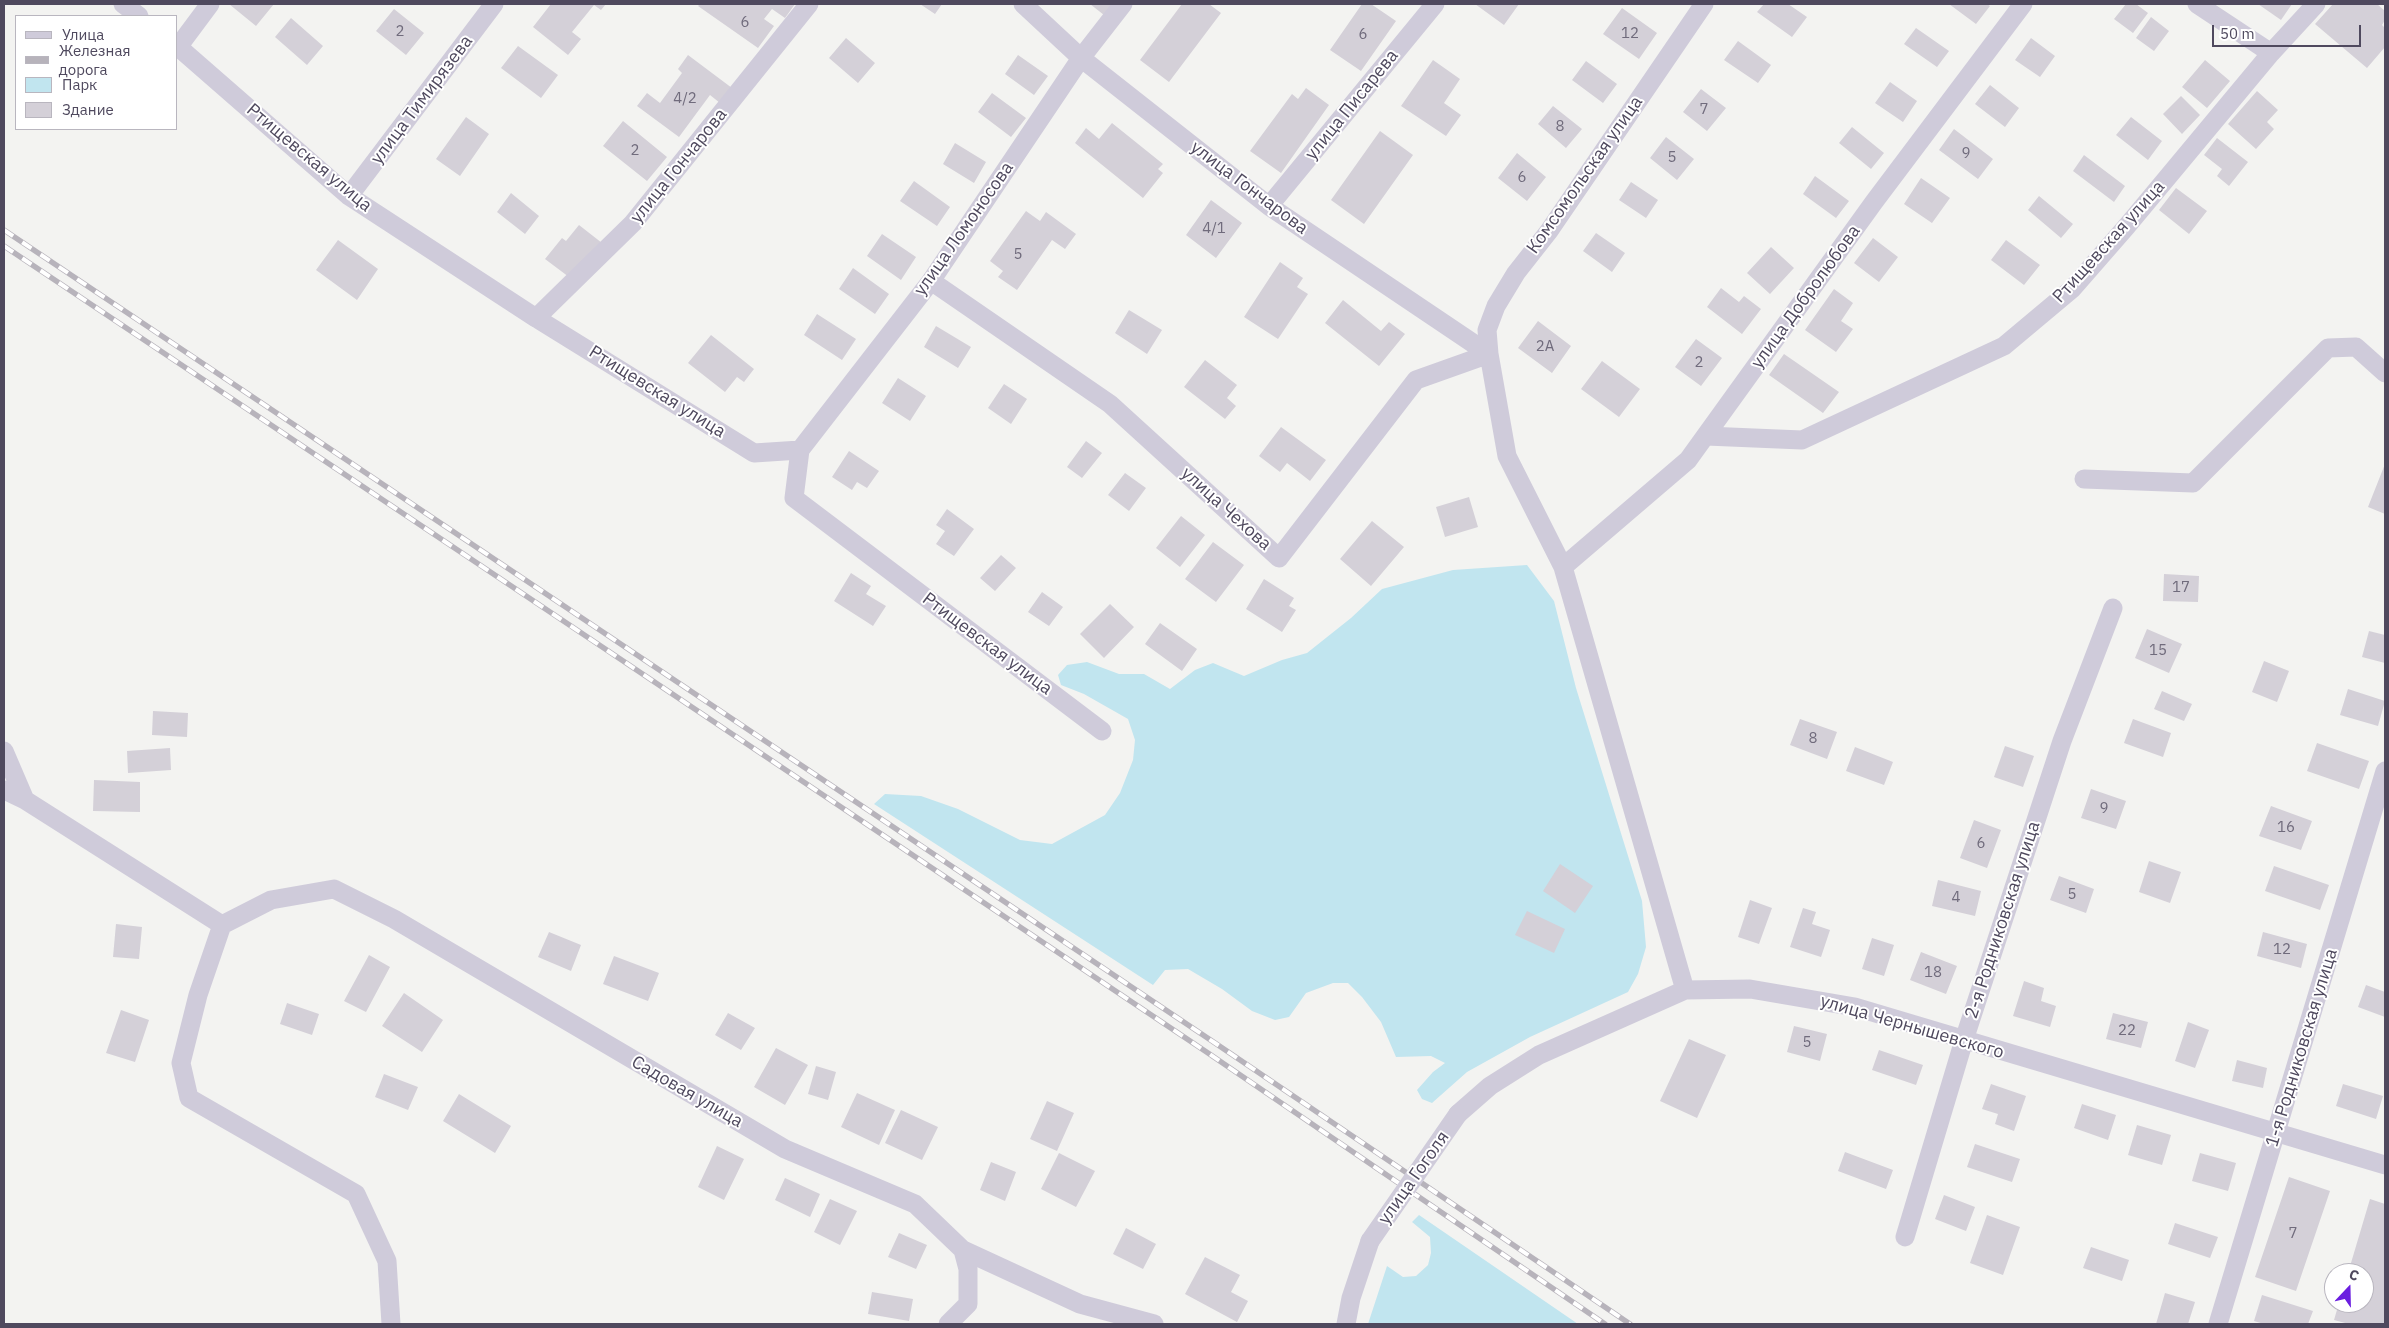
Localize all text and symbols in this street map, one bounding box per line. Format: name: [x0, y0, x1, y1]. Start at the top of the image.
house number: 6: [741, 14, 749, 32]
legend: [15, 15, 178, 130]
scale bar: [2214, 15, 2363, 47]
house number: 2: [396, 23, 404, 41]
text: 50 m: [2220, 24, 2255, 43]
text: Улица: [62, 25, 104, 44]
house number: 12: [1621, 25, 1639, 43]
house number: 6: [1359, 26, 1367, 44]
street label: улица Тимирязева: [366, 31, 478, 169]
text: Железная дорога: [59, 41, 130, 79]
street label: улица Писарева: [1301, 45, 1403, 165]
text: Парк: [62, 75, 97, 94]
house number: 4/2: [673, 90, 697, 108]
street label: Комсомольская улица: [1522, 92, 1648, 258]
street label: Ртищевская улица: [242, 99, 376, 217]
text: Здание: [62, 100, 114, 119]
house number: 7: [1700, 101, 1708, 119]
street label: улица Гончарова: [626, 104, 732, 228]
house number: 8: [1556, 118, 1564, 136]
street label: улица Гончарова: [1186, 137, 1312, 239]
house number: 2: [631, 142, 639, 160]
house number: 9: [1962, 145, 1970, 163]
house number: 5: [1668, 149, 1676, 167]
street label: улица Ломоносова: [910, 158, 1018, 300]
house number: 6: [1518, 169, 1526, 187]
street label: Ртищевская улица: [2048, 176, 2170, 308]
house number: 4/1: [1202, 220, 1226, 238]
street label: улица Добролюбова: [1747, 221, 1865, 373]
house number: 5: [1014, 246, 1022, 264]
house number: 2А: [1536, 338, 1554, 356]
street label: Ртищевская улица: [585, 341, 729, 443]
house number: 2: [1695, 354, 1703, 372]
street label: улица Чехова: [1176, 463, 1276, 555]
house number: 17: [2172, 579, 2190, 597]
street label: Ртищевская улица: [918, 588, 1056, 700]
house number: 15: [2149, 642, 2167, 660]
house number: 8: [1809, 730, 1817, 748]
house number: 9: [2100, 800, 2108, 818]
street label: 2-я Родниковская улица: [1961, 819, 2045, 1021]
house number: 16: [2277, 819, 2295, 837]
house number: 6: [1977, 835, 1985, 853]
house number: 5: [2068, 886, 2076, 904]
house number: 4: [1952, 889, 1960, 907]
house number: 12: [2273, 941, 2291, 959]
street label: 1-я Родниковская улица: [2262, 946, 2342, 1150]
house number: 18: [1924, 964, 1942, 982]
street label: улица Чернышевского: [1818, 990, 2006, 1064]
house number: 22: [2118, 1022, 2136, 1040]
house number: 5: [1803, 1034, 1811, 1052]
street label: Садовая улица: [627, 1051, 747, 1133]
street label: улица Гоголя: [1374, 1127, 1454, 1229]
house number: 7: [2289, 1225, 2297, 1243]
north arrow: [2324, 1263, 2374, 1313]
text: С: [2347, 1265, 2362, 1285]

